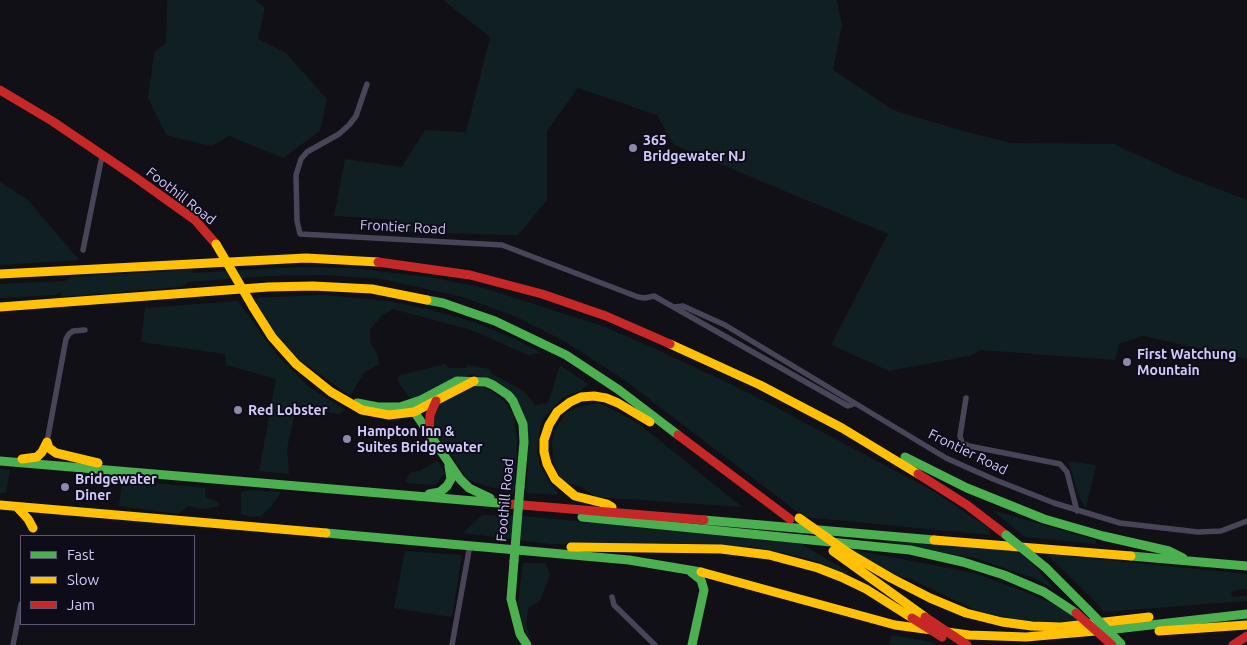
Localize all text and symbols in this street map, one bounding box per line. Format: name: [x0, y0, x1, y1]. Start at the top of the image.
place label: 365 Bridgewater NJ: [643, 132, 746, 164]
marker: 365 Bridgewater NJ: [627, 142, 639, 154]
street label: Foothill Road: [143, 164, 219, 228]
street label: Frontier Road: [360, 216, 446, 238]
place label: First Watchung Mountain: [1137, 346, 1236, 378]
marker: First Watchung Mountain: [1121, 356, 1133, 368]
place label: Red Lobster: [248, 402, 327, 418]
marker: Red Lobster: [232, 404, 244, 416]
place label: Hampton Inn & Suites Bridgewater: [357, 423, 483, 456]
street label: Frontier Road: [926, 426, 1010, 478]
marker: Hampton Inn & Suites Bridgewater: [341, 433, 353, 445]
street label: Foothill Road: [493, 458, 517, 542]
place label: Bridgewater Diner: [75, 471, 157, 504]
marker: Bridgewater Diner: [59, 481, 71, 493]
legend: [20, 535, 195, 625]
text: Fast: [67, 546, 94, 563]
text: Slow: [67, 571, 99, 588]
text: Jam: [67, 596, 95, 613]

